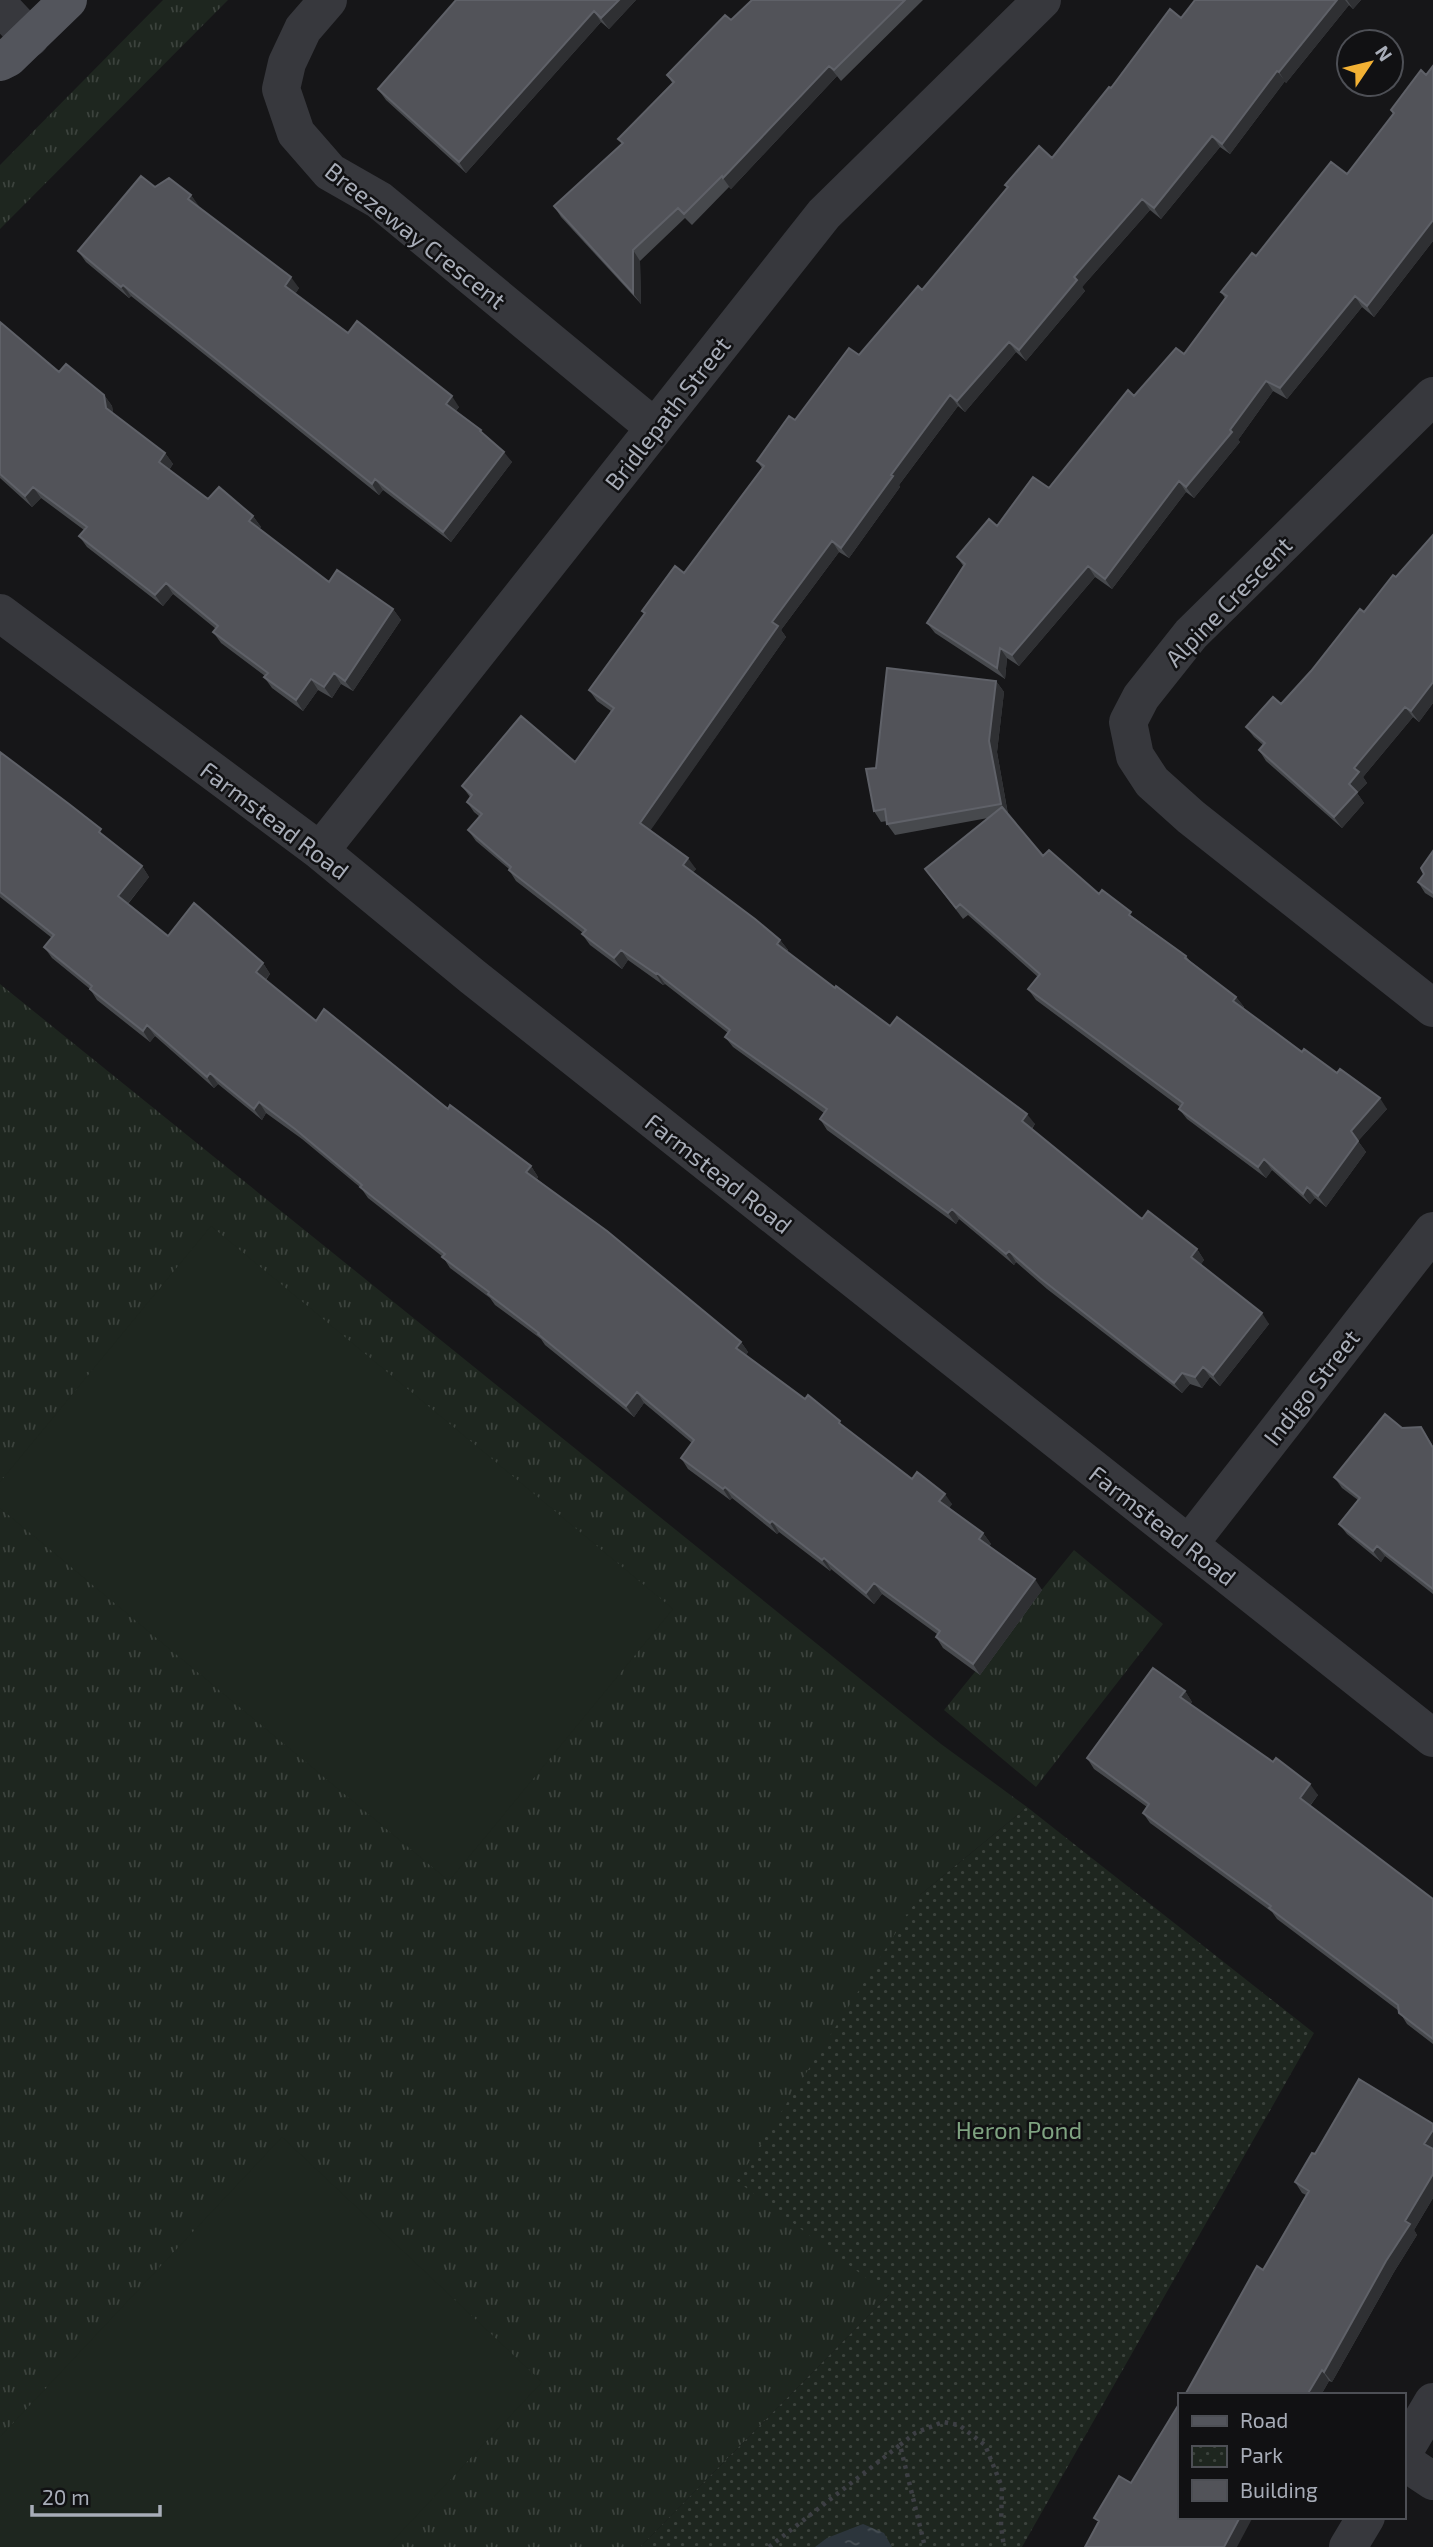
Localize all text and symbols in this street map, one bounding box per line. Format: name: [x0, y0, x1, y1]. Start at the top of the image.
north arrow: [1335, 28, 1405, 98]
text: N: [1371, 41, 1398, 65]
street label: Breezeway Crescent: [320, 156, 512, 314]
street label: Bridlepath Street: [598, 331, 736, 495]
street label: Alpine Crescent: [1159, 530, 1297, 672]
street label: Farmstead Road: [195, 755, 355, 885]
street label: Farmstead Road: [640, 1107, 798, 1239]
street label: Indigo Street: [1257, 1323, 1365, 1451]
street label: Farmstead Road: [1084, 1459, 1242, 1591]
park label: Heron Pond: [956, 2115, 1082, 2144]
legend: [1178, 2393, 1405, 2519]
text: Road: [1240, 2407, 1288, 2432]
text: Park: [1240, 2442, 1283, 2467]
scale bar: [32, 2474, 159, 2518]
text: Building: [1240, 2477, 1318, 2502]
text: 20 m: [42, 2484, 90, 2509]

